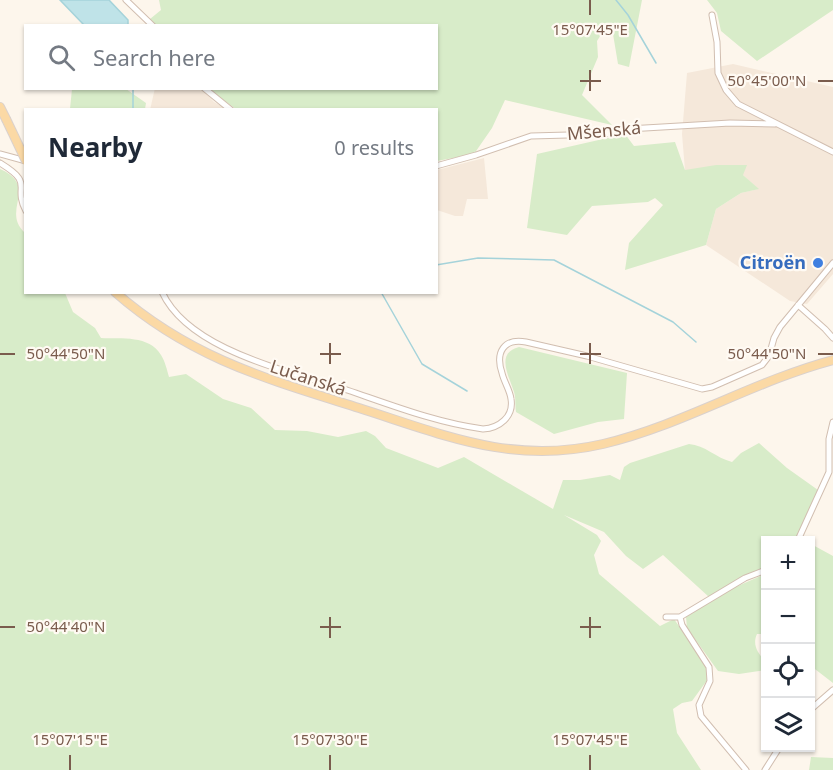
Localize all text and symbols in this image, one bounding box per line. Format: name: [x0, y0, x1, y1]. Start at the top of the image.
text: 15°07'45"E: [552, 19, 628, 39]
search box: [24, 24, 438, 90]
icon: search: [45, 41, 78, 74]
text: Search here: [93, 42, 215, 72]
text: 50°45'00"N: [728, 70, 806, 90]
street label: Mšenská: [566, 115, 642, 145]
text: Nearby: [48, 129, 143, 165]
text: 0 results: [334, 134, 414, 161]
place label: Citroën: [740, 250, 806, 274]
marker: Citroën: [811, 256, 825, 270]
text: 50°44'50"N: [27, 343, 105, 363]
text: 50°44'50"N: [728, 343, 806, 363]
street label: Lučanská: [267, 353, 349, 401]
map controls: [761, 536, 815, 752]
button: +: [761, 536, 815, 590]
button: −: [761, 590, 815, 644]
text: 50°44'40"N: [27, 616, 105, 636]
button: locate: [761, 644, 815, 698]
button: layers: [761, 698, 815, 752]
text: 15°07'15"E: [32, 729, 108, 749]
text: 15°07'30"E: [292, 729, 368, 749]
text: 15°07'45"E: [552, 729, 628, 749]

